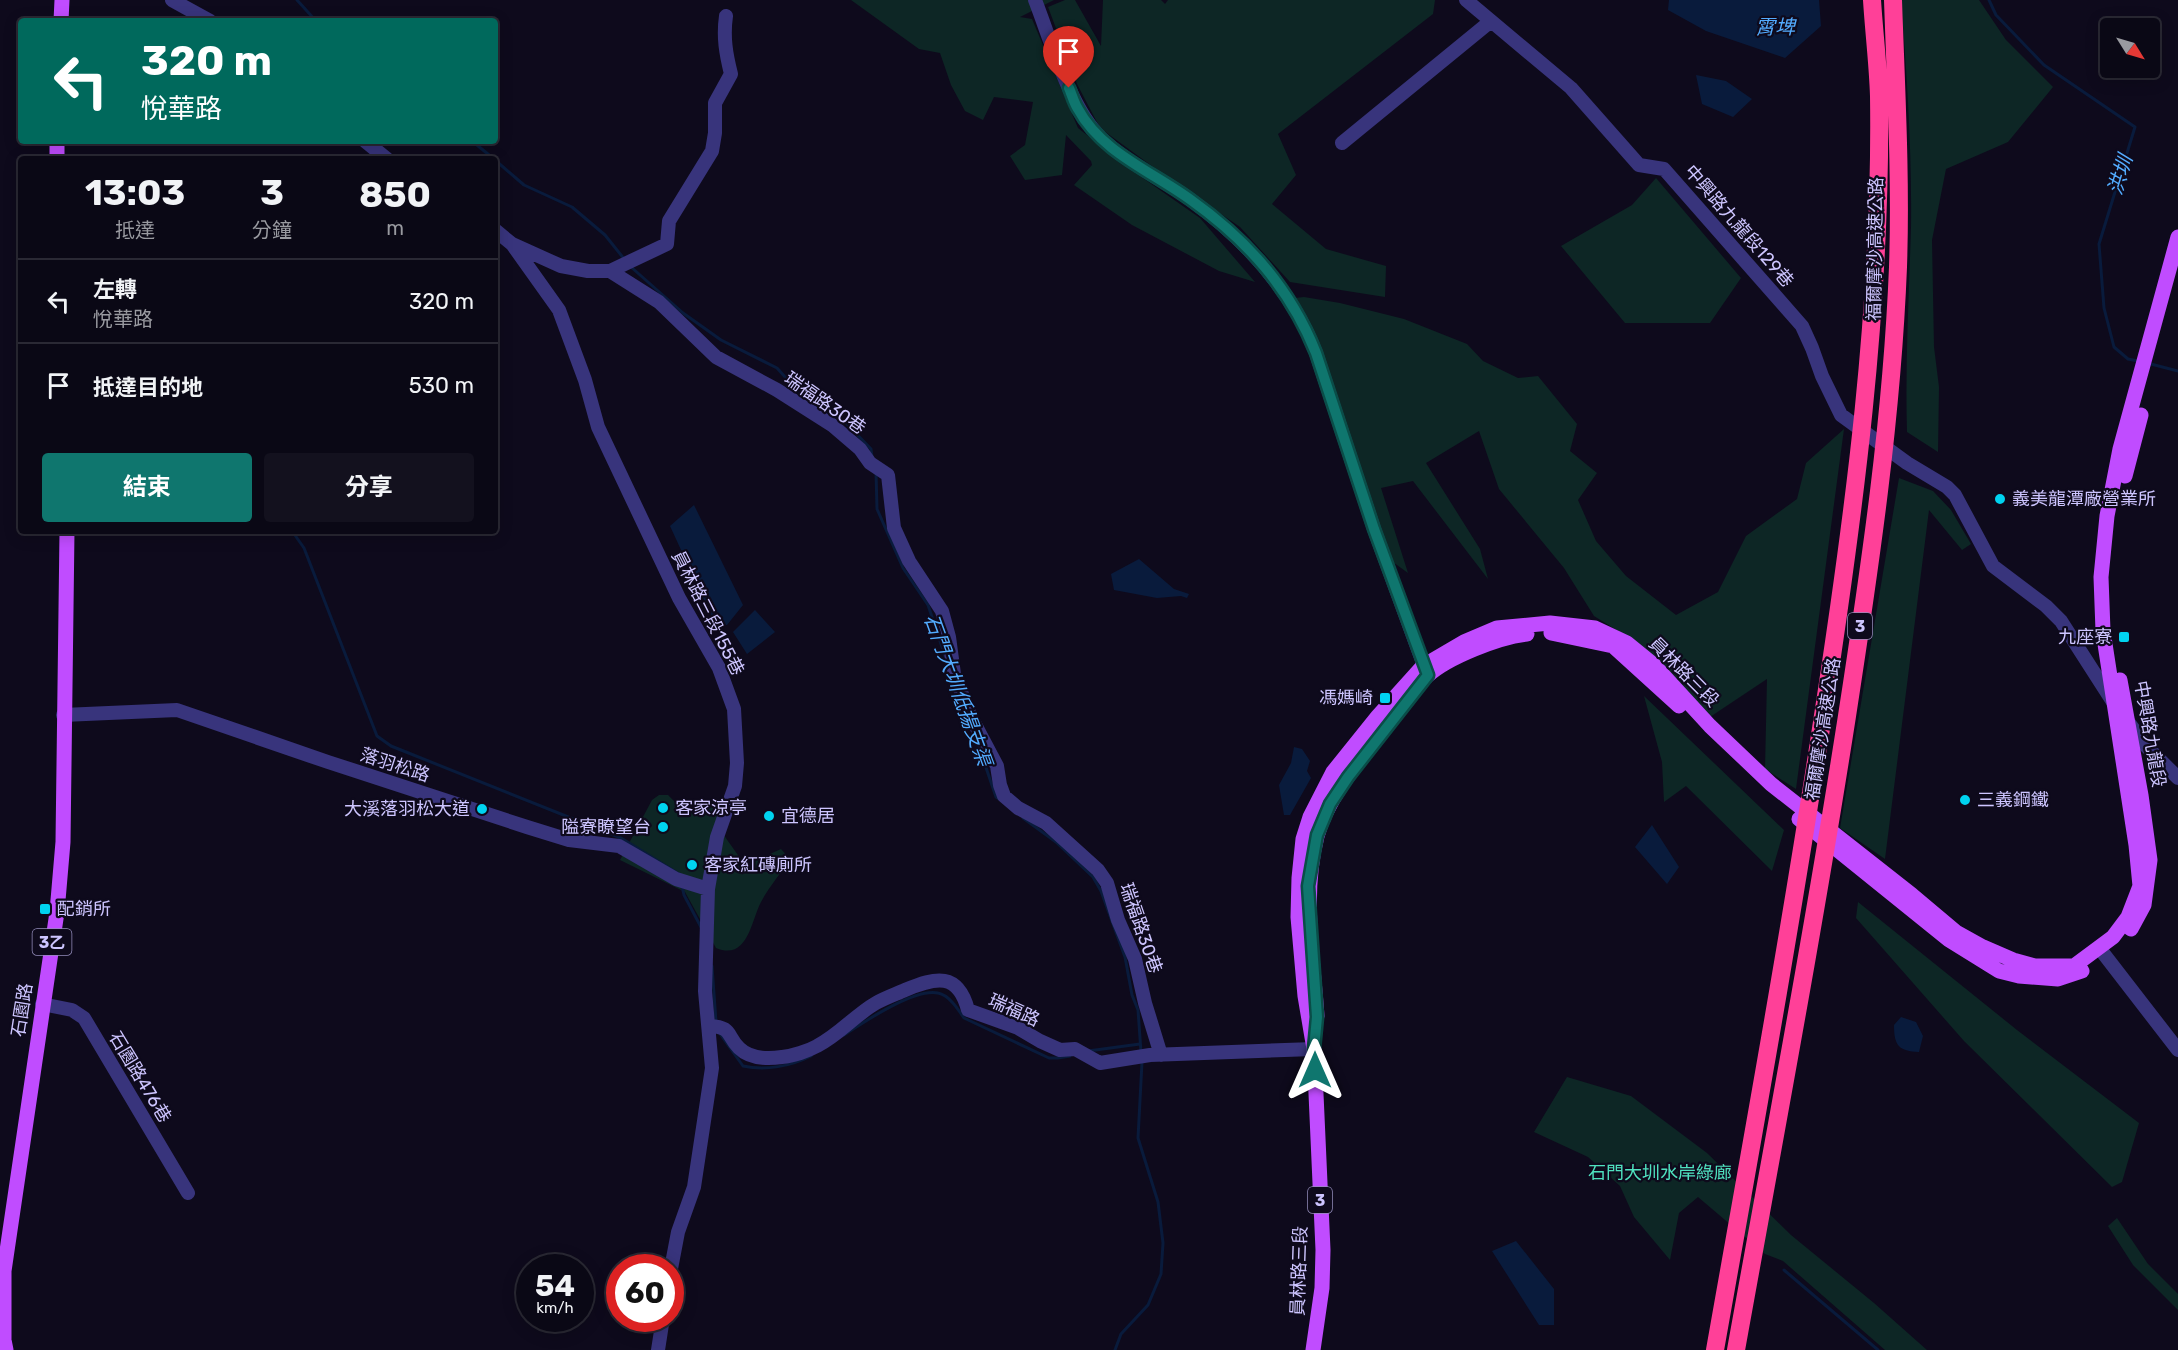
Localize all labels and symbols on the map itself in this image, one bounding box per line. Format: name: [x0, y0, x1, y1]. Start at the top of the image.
water label: 霄埤: [1755, 15, 1797, 39]
north arrow: [2100, 18, 2160, 78]
pin: [1043, 26, 1094, 88]
water label: 洪圳: [2103, 149, 2138, 198]
street label: 中興路九龍段129巷: [1680, 160, 1798, 292]
street label: 福爾摩沙高速公路: [1863, 177, 1887, 321]
street label: 瑞福路30巷: [780, 367, 870, 439]
place label: 義美龍潭廠營業所: [2012, 488, 2156, 510]
marker: 義美龍潭廠營業所: [1993, 492, 2007, 506]
street label: 員林路三段155巷: [667, 547, 749, 679]
water label: 石門大圳低揚支渠: [919, 611, 998, 772]
road number: 3: [1848, 613, 1872, 639]
place label: 九座寮: [2058, 626, 2112, 648]
marker: 九座寮: [2117, 630, 2131, 644]
street label: 員林路三段: [1644, 632, 1724, 712]
street label: 福爾摩沙高速公路: [1801, 656, 1845, 802]
street label: 中興路九龍段: [2130, 679, 2170, 789]
place label: 馮媽崎: [1319, 687, 1373, 709]
marker: 馮媽崎: [1378, 691, 1392, 705]
street label: 落羽松路: [357, 743, 433, 787]
place label: 三義鋼鐵: [1977, 789, 2049, 811]
marker: 三義鋼鐵: [1958, 793, 1972, 807]
place label: 客家涼亭: [675, 797, 747, 819]
place label: 大溪落羽松大道: [344, 798, 470, 820]
marker: 客家涼亭: [656, 801, 670, 815]
marker: 大溪落羽松大道: [475, 802, 489, 816]
place label: 宜德居: [781, 805, 835, 827]
marker: 宜德居: [762, 809, 776, 823]
place label: 隘寮瞭望台: [561, 816, 651, 838]
marker: 隘寮瞭望台: [656, 820, 670, 834]
place label: 客家紅磚廁所: [704, 854, 812, 876]
marker: 客家紅磚廁所: [685, 858, 699, 872]
street label: 瑞福路30巷: [1115, 880, 1167, 976]
place label: 配銷所: [57, 898, 111, 920]
marker: 配銷所: [38, 902, 52, 916]
road number: 3乙: [32, 929, 72, 955]
street label: 石園路: [7, 982, 37, 1038]
street label: 瑞福路: [985, 989, 1043, 1031]
street label: 石園路476巷: [104, 1027, 176, 1127]
position arrow: [1283, 1038, 1347, 1102]
park label: 石門大圳水岸綠廊: [1588, 1162, 1732, 1184]
road number: 3: [1308, 1187, 1332, 1213]
street label: 員林路三段: [1286, 1226, 1312, 1316]
speed limit sign: 60: [606, 1254, 684, 1332]

